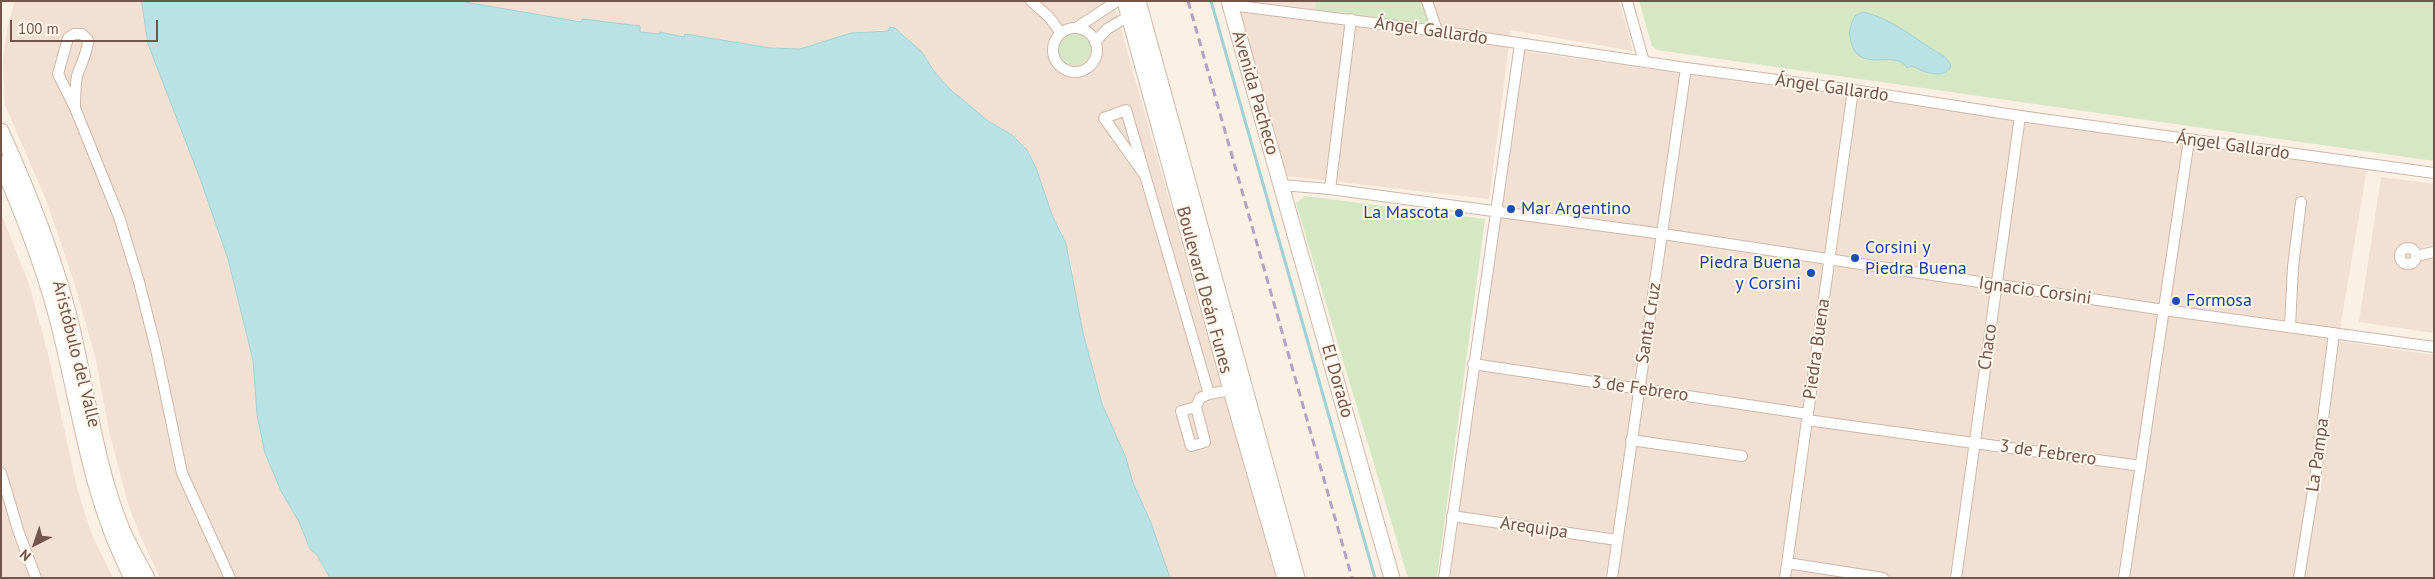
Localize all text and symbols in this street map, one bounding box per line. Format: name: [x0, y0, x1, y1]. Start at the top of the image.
scale bar: [12, 10, 160, 42]
street label: Ángel Gallardo: [1373, 12, 1489, 50]
text: 100 m: [18, 19, 59, 38]
street label: Avenida Pacheco: [1227, 28, 1283, 158]
street label: Ángel Gallardo: [1774, 69, 1890, 107]
street label: Ángel Gallardo: [2175, 127, 2291, 165]
place label: Mar Argentino: [1521, 198, 1631, 220]
place label: La Mascota: [1363, 202, 1449, 224]
marker: Mar Argentino: [1505, 203, 1517, 215]
street label: Boulevard Deán Funes: [1171, 204, 1237, 376]
marker: La Mascota: [1453, 207, 1465, 219]
place label: Corsini y Piedra Buena: [1865, 237, 1967, 280]
place label: Piedra Buena y Corsini: [1699, 252, 1801, 294]
marker: Corsini y Piedra Buena: [1849, 252, 1861, 264]
marker: Piedra Buena y Corsini: [1805, 267, 1817, 279]
street label: Ignacio Corsini: [1977, 272, 2093, 310]
street label: Aristóbulo del Valle: [47, 278, 105, 430]
street label: Santa Cruz: [1632, 281, 1666, 365]
place label: Formosa: [2186, 290, 2252, 312]
marker: Formosa: [2170, 295, 2182, 307]
street label: Piedra Buena: [1799, 297, 1835, 401]
street label: Chaco: [1974, 323, 2002, 371]
street label: El Dorado: [1316, 342, 1358, 420]
street label: 3 de Febrero: [1590, 372, 1690, 406]
street label: La Pampa: [2302, 417, 2334, 493]
street label: 3 de Febrero: [1998, 436, 2098, 470]
street label: Arequipa: [1499, 513, 1569, 543]
north arrow: [10, 519, 60, 569]
text: N: [16, 546, 35, 565]

